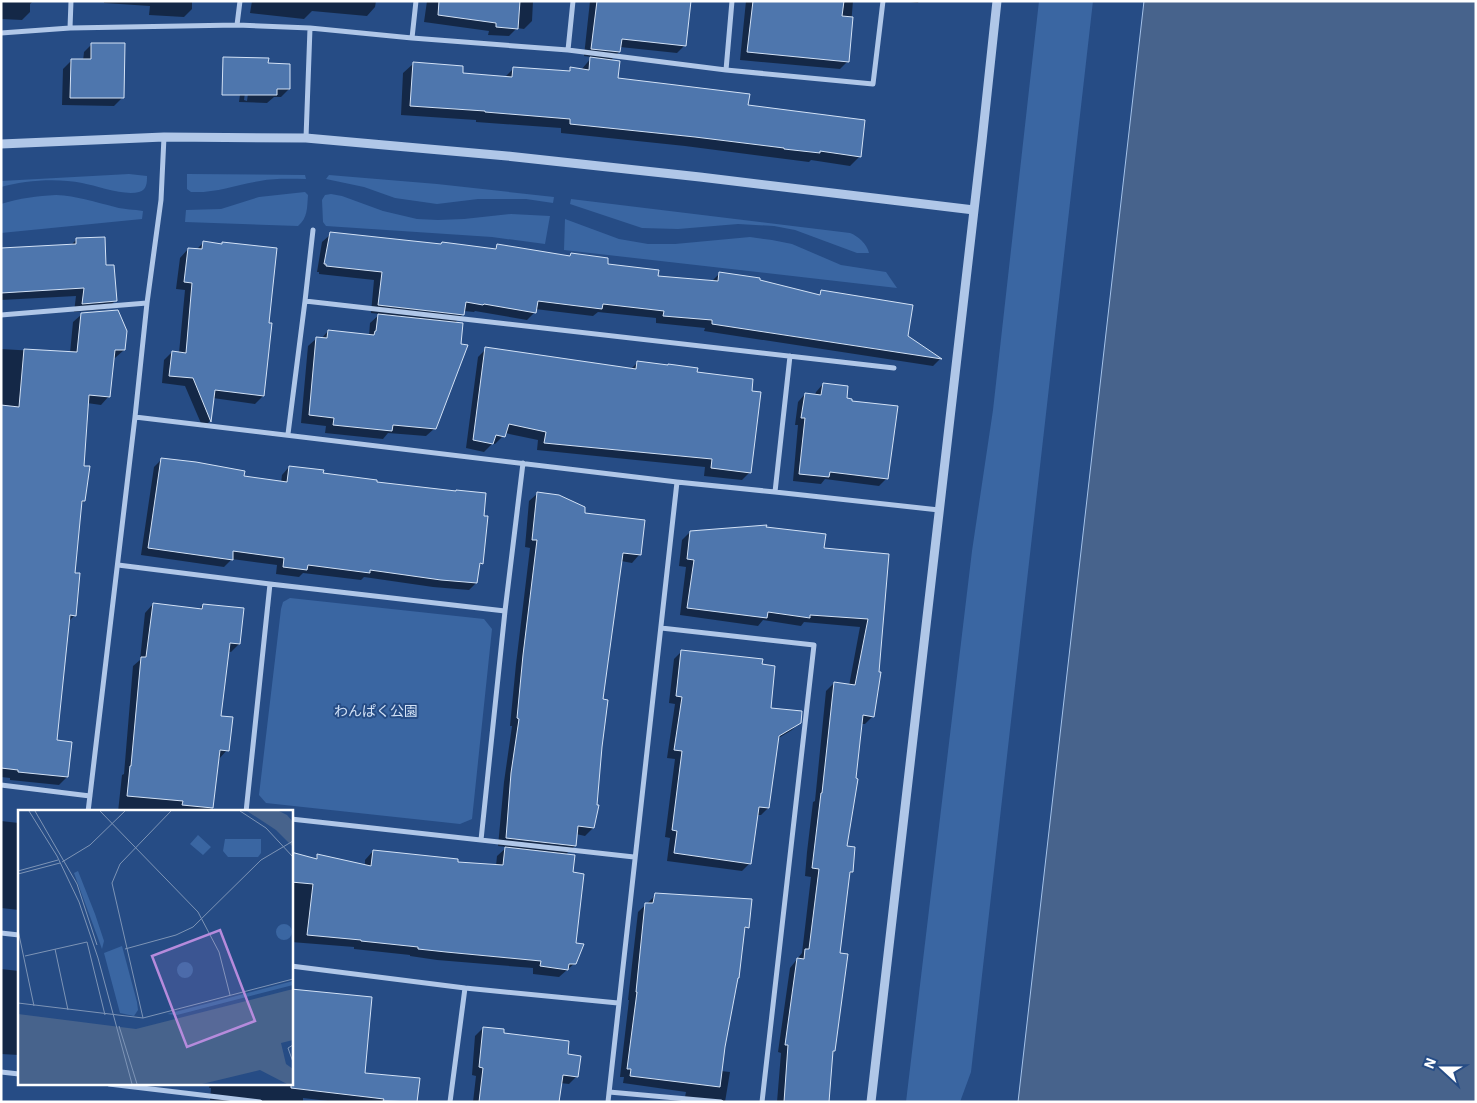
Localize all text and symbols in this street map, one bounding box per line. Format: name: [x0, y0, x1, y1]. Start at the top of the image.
park label: わんぱく公園: [334, 702, 418, 720]
inset map: [18, 810, 292, 1086]
north arrow: [1417, 1043, 1467, 1093]
text: N: [1420, 1055, 1440, 1071]

